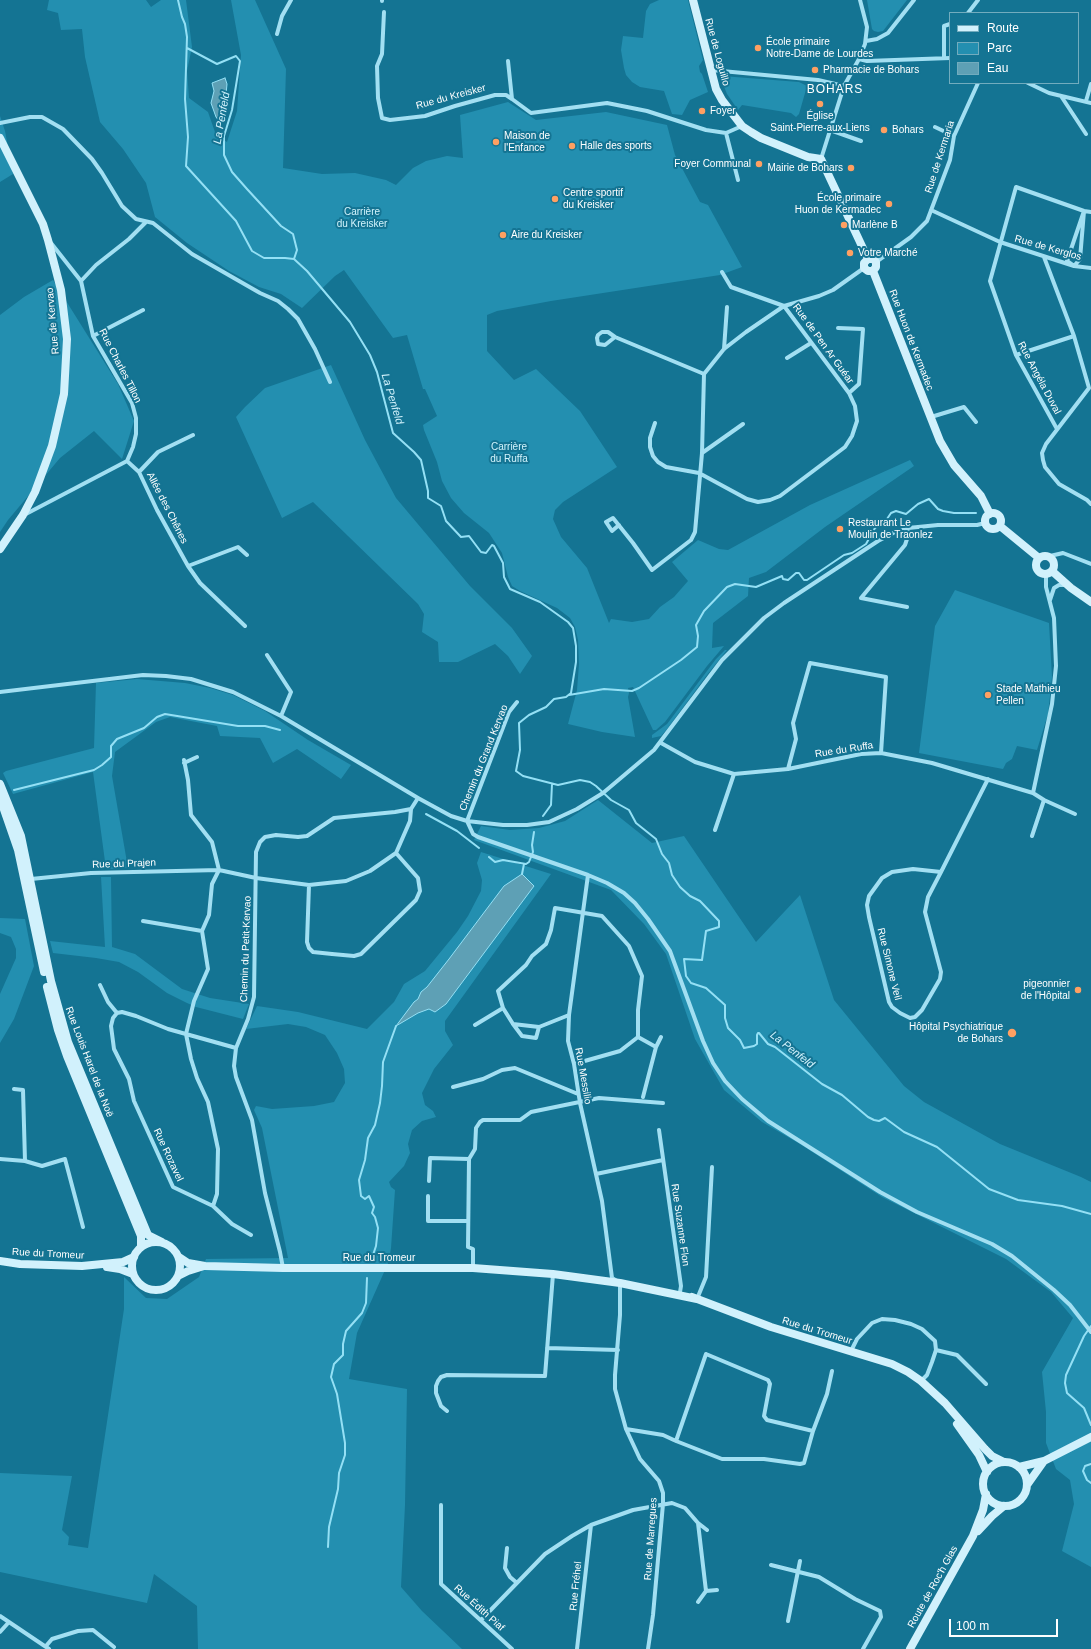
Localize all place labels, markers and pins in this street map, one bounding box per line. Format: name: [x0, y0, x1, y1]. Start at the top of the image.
place label: École primaire Notre-Dame de Lourdes: [766, 36, 873, 60]
marker: École primaire Notre-Dame de Lourdes: [753, 43, 763, 53]
place label: Pharmacie de Bohars: [823, 64, 919, 76]
marker: Pharmacie de Bohars: [810, 65, 820, 75]
marker: Église Saint-Pierre-aux-Liens: [815, 99, 825, 109]
place label: Foyer: [710, 105, 736, 117]
marker: Foyer: [697, 106, 707, 116]
place label: Église Saint-Pierre-aux-Liens: [770, 110, 870, 134]
place label: Bohars: [892, 124, 924, 136]
marker: Bohars: [879, 125, 889, 135]
place label: Maison de l'Enfance: [504, 130, 550, 154]
marker: Maison de l'Enfance: [491, 137, 501, 147]
place label: Halle des sports: [580, 140, 652, 152]
marker: Halle des sports: [567, 141, 577, 151]
place label: Foyer Communal: [674, 158, 751, 170]
marker: Foyer Communal: [754, 159, 764, 169]
place label: Mairie de Bohars: [767, 162, 843, 174]
marker: Mairie de Bohars: [846, 163, 856, 173]
place label: Centre sportif du Kreisker: [563, 187, 623, 210]
place label: École primaire Huon de Kermadec: [795, 192, 881, 216]
marker: Centre sportif du Kreisker: [550, 194, 560, 204]
marker: École primaire Huon de Kermadec: [884, 199, 894, 209]
place label: Marlène B: [852, 219, 898, 231]
marker: Marlène B: [839, 220, 849, 230]
place label: Aire du Kreisker: [511, 229, 582, 241]
marker: Aire du Kreisker: [498, 230, 508, 240]
place label: Votre Marché: [858, 247, 917, 259]
marker: Votre Marché: [845, 248, 855, 258]
place label: Restaurant Le Moulin de Traonlez: [848, 517, 933, 540]
marker: Restaurant Le Moulin de Traonlez: [835, 524, 845, 534]
place label: Stade Mathieu Pellen: [996, 683, 1060, 706]
marker: Stade Mathieu Pellen: [983, 690, 993, 700]
place label: pigeonnier de l'Hôpital: [1021, 978, 1070, 1002]
marker: pigeonnier de l'Hôpital: [1073, 985, 1083, 995]
place label: Hôpital Psychiatrique de Bohars: [909, 1021, 1003, 1044]
marker: Hôpital Psychiatrique de Bohars: [1006, 1027, 1018, 1039]

